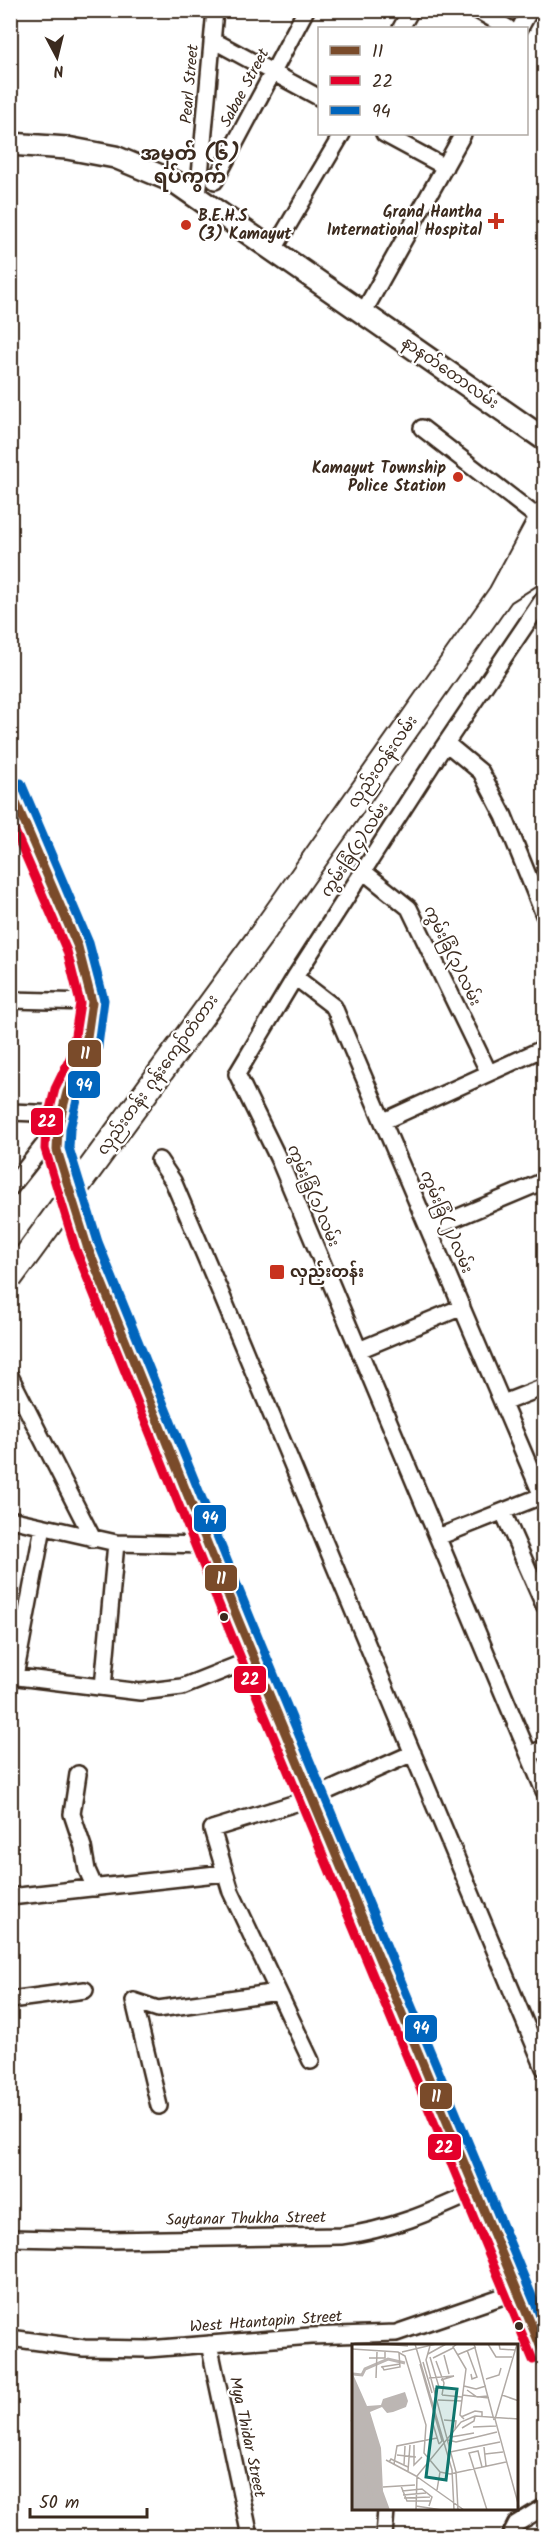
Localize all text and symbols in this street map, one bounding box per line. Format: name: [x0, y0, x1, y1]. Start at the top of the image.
north arrow: [27, 27, 87, 87]
legend: [318, 27, 528, 135]
text: 11: [372, 38, 383, 67]
street label: Pearl Street: [174, 42, 206, 125]
street label: Sabae Street: [214, 43, 277, 132]
text: N: [52, 57, 65, 83]
text: 22: [372, 68, 393, 97]
text: 94: [372, 98, 391, 127]
district label: အမှတ် (၆) ရပ်ကွက်: [140, 139, 240, 194]
place label: Grand Hantha International Hospital: [327, 200, 483, 243]
place label: B.E.H.S (3) Kamayut: [198, 204, 292, 247]
marker: Grand Hantha International Hospital: [487, 212, 505, 230]
marker: B.E.H.S (3) Kamayut: [179, 218, 193, 232]
street label: နာနတ်တောလမ်း: [397, 330, 503, 416]
place label: Kamayut Township Police Station: [312, 456, 446, 499]
marker: Kamayut Township Police Station: [451, 470, 465, 484]
street label: လှည်းတန်းလမ်း: [342, 710, 425, 814]
street label: ကွမ်းခြံ(၄)လမ်း: [315, 798, 395, 902]
street label: ကွမ်းခြံ(၃)လမ်း: [417, 902, 487, 1010]
street label: လှည်းတန်း ဂုန်းကျော်တံတား: [91, 989, 226, 1161]
line badge: 11: [67, 1039, 102, 1068]
text: 11: [80, 1042, 90, 1067]
line badge: 94: [67, 1070, 101, 1099]
text: 94: [76, 1074, 93, 1099]
line badge: 22: [30, 1107, 64, 1136]
text: 22: [38, 1110, 56, 1135]
street label: ကွမ်းခြံ(၁)လမ်း: [280, 1141, 346, 1251]
street label: ကွမ်းခြံ(၂)လမ်း: [413, 1167, 479, 1277]
place label: လှည်းတန်း: [290, 1260, 364, 1285]
marker: လှည်းတန်း: [268, 1263, 286, 1281]
line badge: 94: [193, 1504, 227, 1533]
text: 94: [202, 1507, 219, 1532]
line badge: 11: [204, 1564, 238, 1592]
text: 11: [216, 1567, 226, 1592]
unlabelled marker: [218, 1611, 230, 1623]
line badge: 22: [233, 1665, 267, 1694]
text: 22: [241, 1668, 259, 1693]
line badge: 94: [404, 2014, 438, 2043]
text: 94: [413, 2017, 430, 2042]
line badge: 11: [419, 2082, 453, 2110]
text: 11: [431, 2085, 441, 2110]
line badge: 22: [427, 2133, 462, 2161]
text: 22: [435, 2136, 453, 2161]
street label: Saytanar Thukha Street: [166, 2205, 327, 2233]
street label: West Htantapin Street: [189, 2304, 344, 2340]
unlabelled marker: [513, 2320, 525, 2332]
inset map: [352, 2344, 519, 2511]
street label: Mya Thidar Street: [222, 2374, 272, 2500]
scale bar: [30, 2481, 147, 2519]
text: 50 m: [39, 2489, 79, 2518]

